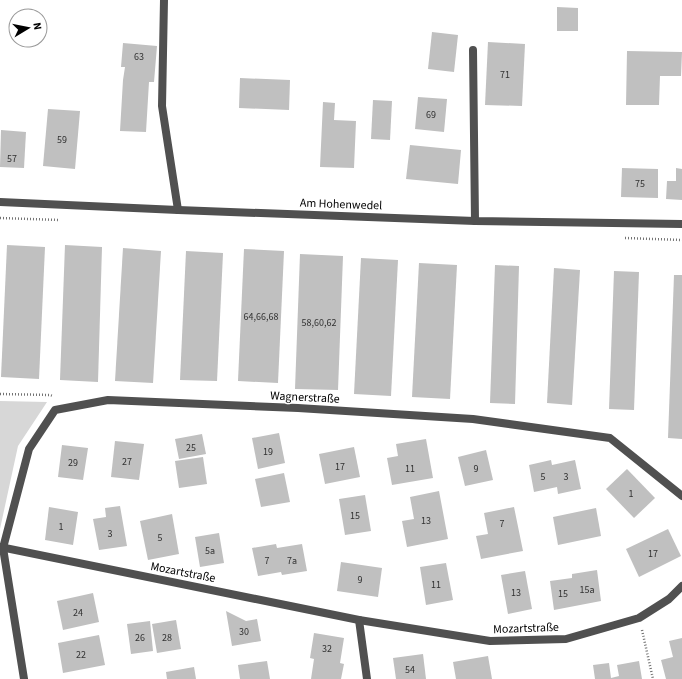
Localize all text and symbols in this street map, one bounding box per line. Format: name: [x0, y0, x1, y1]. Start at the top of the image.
north arrow: [8, 8, 48, 48]
text: N: [29, 21, 45, 31]
house number: 63: [134, 50, 144, 64]
house number: 71: [500, 68, 510, 82]
house number: 69: [426, 108, 436, 122]
house number: 59: [57, 133, 67, 147]
house number: 57: [7, 152, 17, 166]
house number: 75: [635, 177, 645, 191]
street label: Am Hohenwedel: [299, 195, 382, 214]
house number: 64,66,68: [244, 310, 278, 324]
house number: 58,60,62: [302, 316, 336, 330]
street label: Wagnerstraße: [270, 387, 340, 408]
house number: 25: [186, 441, 196, 455]
house number: 19: [263, 445, 273, 459]
house number: 27: [122, 455, 132, 469]
house number: 29: [68, 456, 78, 470]
house number: 17: [335, 460, 345, 474]
house number: 11: [405, 462, 415, 476]
house number: 9: [474, 462, 479, 476]
house number: 5: [541, 470, 546, 484]
house number: 3: [564, 470, 569, 484]
house number: 1: [629, 487, 634, 501]
house number: 15: [350, 509, 360, 523]
house number: 13: [421, 514, 431, 528]
house number: 7: [500, 517, 505, 531]
house number: 1: [59, 520, 64, 534]
house number: 3: [108, 527, 113, 541]
house number: 5: [158, 531, 163, 545]
house number: 5a: [205, 544, 215, 558]
house number: 17: [648, 547, 658, 561]
house number: 7: [265, 554, 270, 568]
house number: 7a: [287, 554, 297, 568]
street label: Mozartstraße: [149, 558, 217, 587]
house number: 9: [358, 573, 363, 587]
house number: 11: [431, 578, 441, 592]
house number: 15a: [580, 583, 594, 597]
house number: 13: [511, 586, 521, 600]
house number: 15: [558, 587, 568, 601]
house number: 24: [73, 606, 83, 620]
street label: Mozartstraße: [493, 619, 559, 638]
house number: 30: [239, 625, 249, 639]
house number: 26: [135, 631, 145, 645]
house number: 28: [162, 631, 172, 645]
house number: 32: [322, 642, 332, 656]
house number: 22: [76, 648, 86, 662]
house number: 54: [405, 663, 415, 677]

